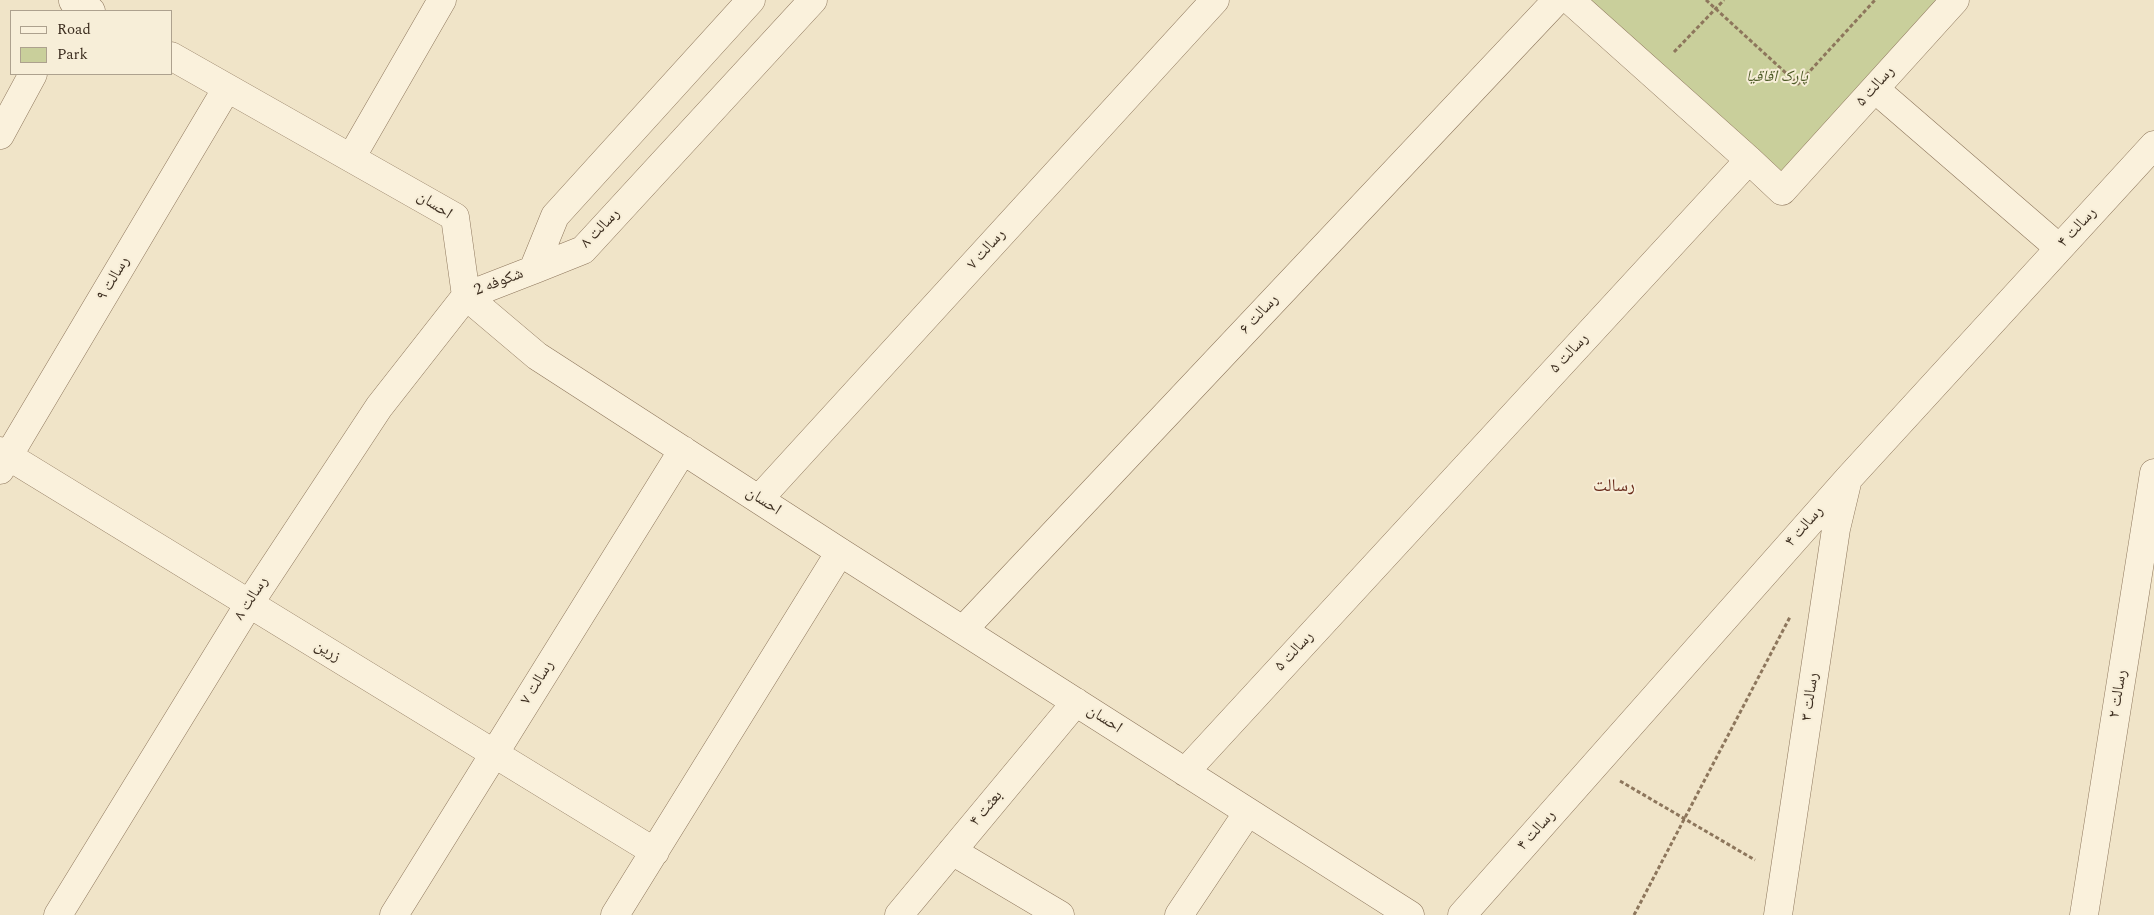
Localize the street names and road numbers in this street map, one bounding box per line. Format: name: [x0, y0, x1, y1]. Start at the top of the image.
street label: رسالت ۵: [1853, 63, 1899, 111]
street label: احسان: [413, 188, 455, 224]
street label: رسالت ۴: [2054, 204, 2102, 252]
street label: رسالت ۸: [577, 205, 625, 253]
street label: رسالت ۷: [964, 226, 1010, 274]
street label: رسالت ۹: [93, 253, 135, 305]
street label: شکوفه 2: [472, 265, 526, 301]
street label: رسالت ۶: [1236, 291, 1284, 339]
street label: رسالت ۵: [1546, 330, 1594, 378]
street label: احسان: [742, 484, 784, 520]
street label: رسالت ۴: [1782, 502, 1828, 552]
street label: رسالت ۸: [231, 573, 273, 625]
street label: رسالت ۵: [1271, 628, 1319, 676]
street label: زرین: [310, 637, 344, 667]
street label: رسالت ۷: [517, 657, 559, 709]
street label: رسالت ۲: [2106, 669, 2132, 719]
street label: رسالت ۳: [1798, 672, 1824, 722]
street label: احسان: [1083, 702, 1125, 738]
street label: بعثت ۴: [966, 787, 1008, 831]
street label: رسالت ۴: [1514, 807, 1560, 855]

